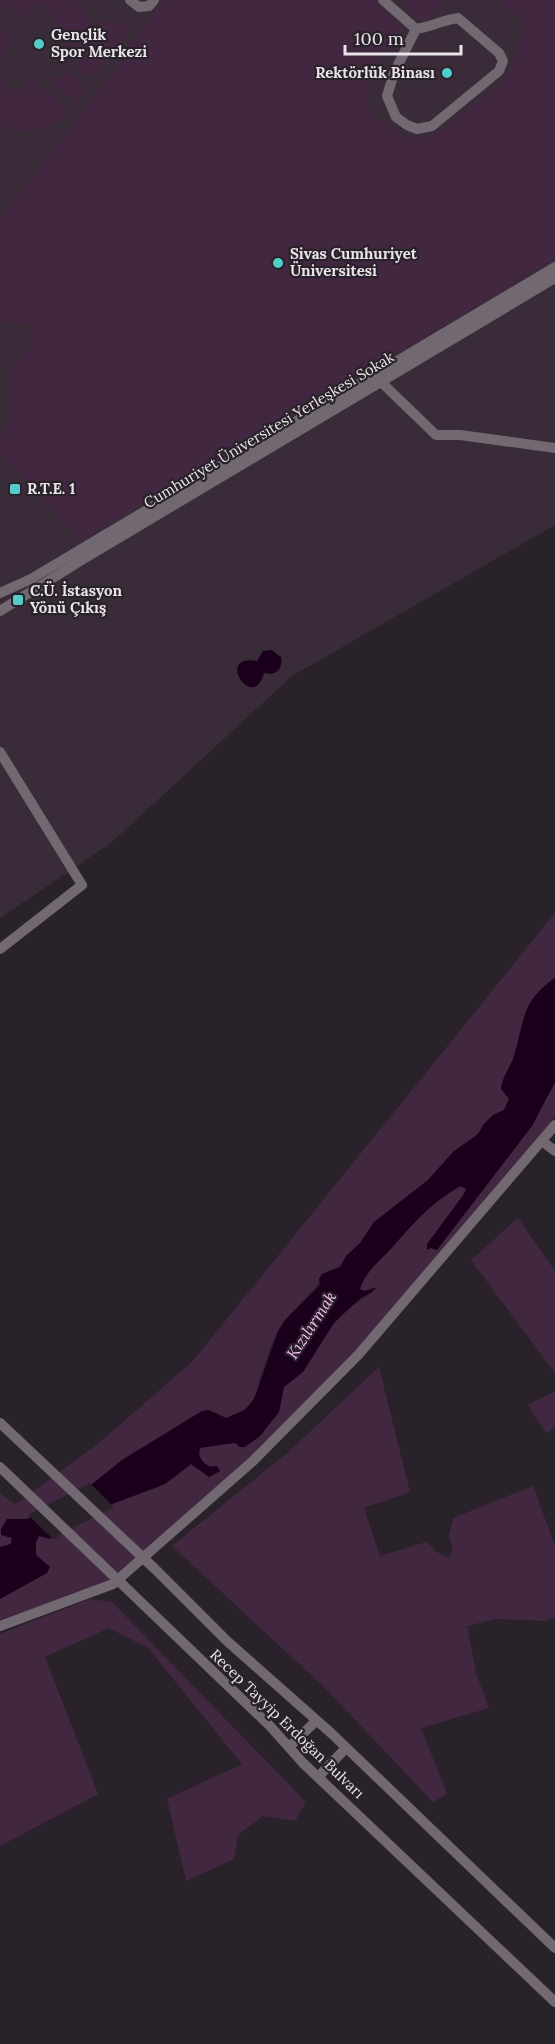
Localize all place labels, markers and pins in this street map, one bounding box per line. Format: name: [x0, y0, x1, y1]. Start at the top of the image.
place label: Gençlik Spor Merkezi: [51, 25, 147, 61]
marker: Gençlik Spor Merkezi: [32, 37, 46, 51]
place label: Rektörlük Binası: [315, 63, 435, 82]
marker: Rektörlük Binası: [440, 66, 454, 80]
place label: Sivas Cumhuriyet Üniversitesi: [290, 244, 418, 280]
marker: Sivas Cumhuriyet Üniversitesi: [271, 256, 285, 270]
place label: R.T.E. 1: [27, 479, 75, 498]
marker: R.T.E. 1: [8, 482, 22, 496]
place label: C.Ü. İstasyon Yönü Çıkış: [30, 581, 123, 617]
marker: C.Ü. İstasyon Yönü Çıkış: [11, 593, 25, 607]

